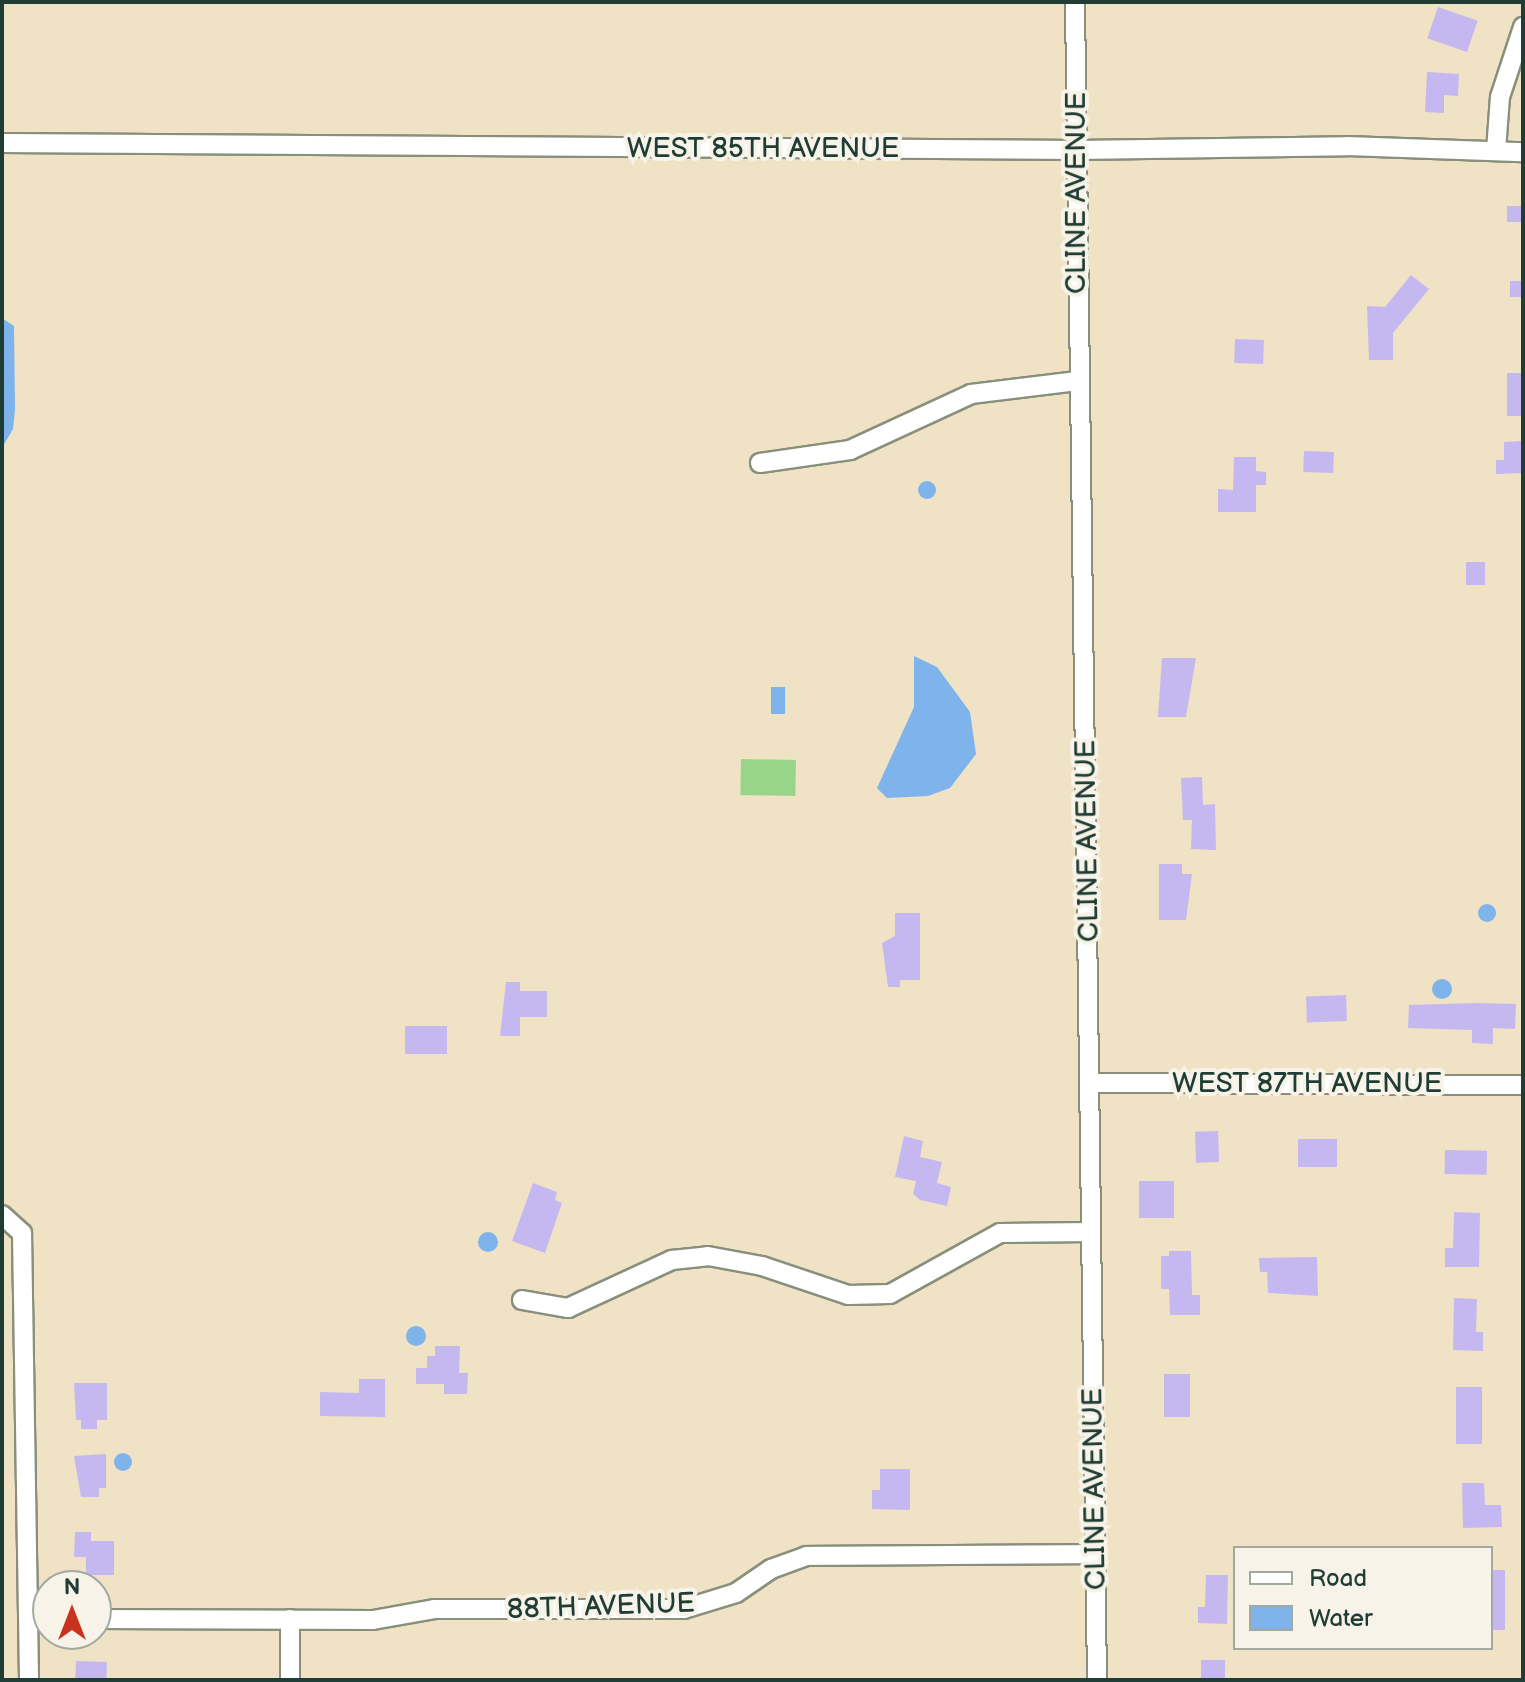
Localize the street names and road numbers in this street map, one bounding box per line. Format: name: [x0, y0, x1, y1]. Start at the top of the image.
street label: CLINE AVENUE: [1060, 92, 1094, 294]
street label: WEST 85TH AVENUE: [627, 132, 899, 166]
street label: CLINE AVENUE: [1069, 740, 1107, 942]
street label: WEST 87TH AVENUE: [1172, 1067, 1442, 1101]
street label: CLINE AVENUE: [1076, 1388, 1114, 1590]
street label: 88TH AVENUE: [506, 1587, 696, 1627]

